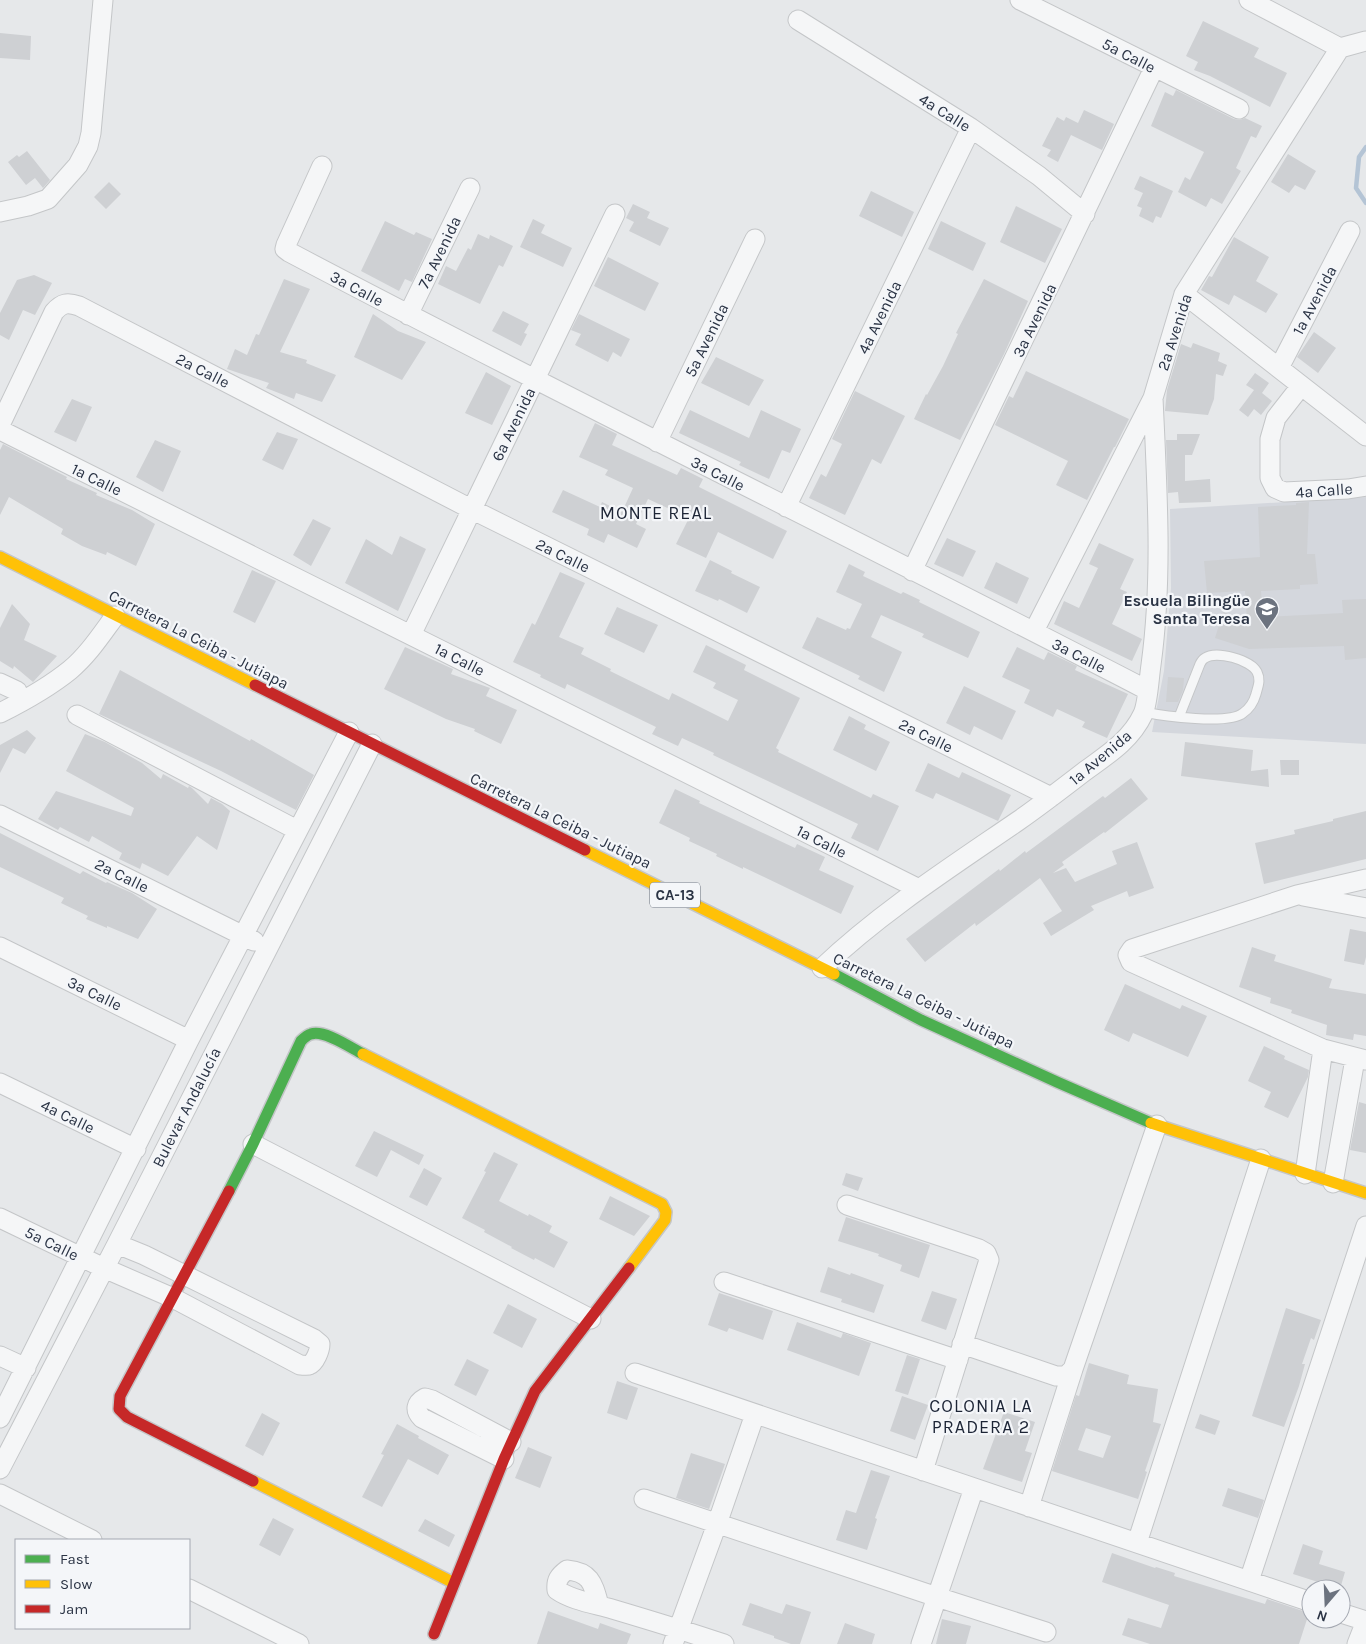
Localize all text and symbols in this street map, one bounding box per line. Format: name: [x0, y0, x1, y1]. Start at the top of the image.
street label: 5a Calle: [1099, 34, 1159, 77]
street label: 4a Calle: [915, 89, 974, 136]
street label: 7a Avenida: [414, 213, 465, 291]
street label: 1a Avenida: [1288, 262, 1341, 338]
street label: 3a Calle: [327, 266, 387, 310]
street label: 4a Avenida: [854, 277, 905, 357]
street label: 3a Avenida: [1008, 280, 1060, 360]
street label: 2a Avenida: [1153, 291, 1196, 373]
street label: 5a Avenida: [680, 300, 732, 380]
street label: 2a Calle: [173, 349, 233, 392]
street label: 6a Avenida: [487, 384, 539, 464]
street label: 3a Calle: [688, 452, 748, 495]
street label: 1a Calle: [68, 459, 125, 500]
street label: 4a Calle: [1295, 479, 1353, 502]
district label: MONTE REAL: [600, 502, 712, 524]
street label: 2a Calle: [533, 534, 593, 577]
street label: Carretera La Ceiba - Jutiapa: [106, 586, 292, 693]
place label: Escuela Bilingüe Santa Teresa: [1123, 591, 1250, 628]
school or university icon: Escuela Bilingüe Santa Teresa: [1254, 596, 1280, 630]
street label: 3a Calle: [1049, 634, 1109, 677]
street label: 1a Calle: [432, 639, 488, 680]
street label: 2a Calle: [896, 714, 956, 757]
street label: 1a Avenida: [1065, 726, 1135, 789]
street label: Carretera La Ceiba - Jutiapa: [467, 768, 654, 873]
street label: 1a Calle: [794, 821, 850, 862]
street label: 2a Calle: [92, 854, 152, 897]
road number: CA-13: [650, 882, 700, 908]
street label: Carretera La Ceiba - Jutiapa: [830, 948, 1017, 1053]
street label: 3a Calle: [65, 972, 125, 1015]
street label: Bulevar Andalucía: [148, 1044, 225, 1170]
street label: 4a Calle: [38, 1095, 98, 1138]
street label: 5a Calle: [22, 1222, 82, 1265]
district label: COLONIA LA PRADERA 2: [929, 1395, 1033, 1438]
legend: [15, 1539, 190, 1629]
text: Fast: [60, 1550, 90, 1568]
text: Slow: [60, 1575, 92, 1593]
north arrow: [1301, 1579, 1351, 1629]
text: Jam: [60, 1600, 88, 1618]
text: N: [1314, 1606, 1329, 1625]

